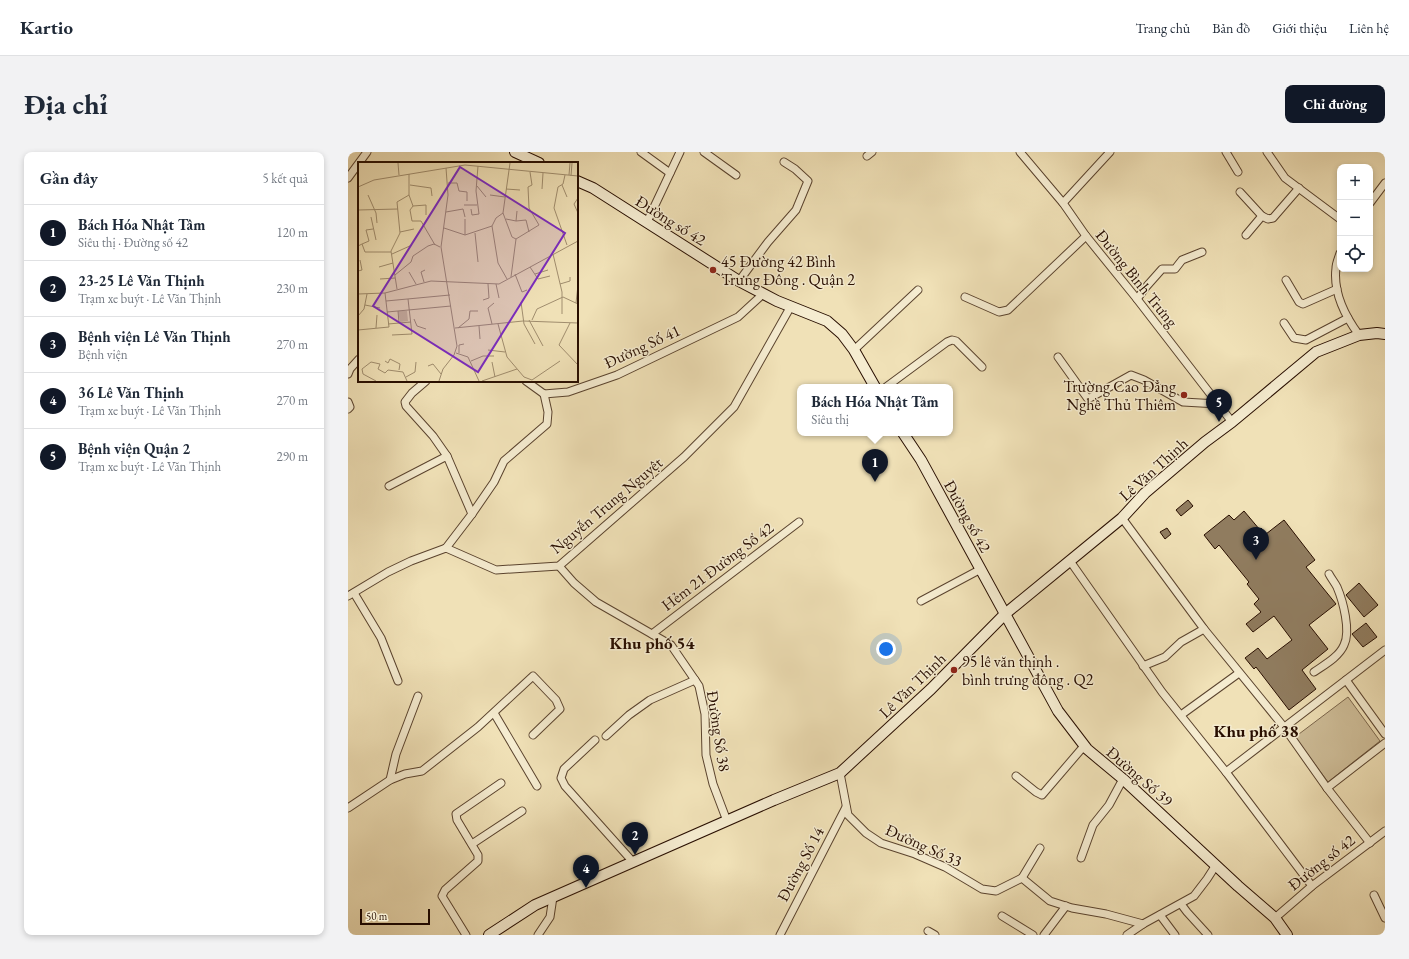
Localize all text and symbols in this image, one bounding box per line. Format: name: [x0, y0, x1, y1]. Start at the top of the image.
text: Kartio: [20, 15, 73, 40]
text: Trang chủ: [1135, 19, 1190, 37]
text: Bản đồ: [1212, 19, 1250, 37]
text: Giới thiệu: [1272, 19, 1327, 37]
text: Liên hệ: [1349, 19, 1389, 37]
button: Chỉ đường: [1285, 85, 1385, 123]
text: Địa chỉ: [24, 86, 108, 122]
inset map: [358, 162, 578, 382]
map controls: [1337, 164, 1373, 272]
button: +: [1337, 164, 1373, 200]
text: Gần đây: [40, 167, 98, 189]
text: 5 kết quả: [262, 170, 308, 187]
street label: Đường số 42: [632, 190, 710, 251]
button: −: [1337, 200, 1373, 236]
text: Bách Hóa Nhật Tâm: [78, 215, 205, 234]
text: 1: [50, 224, 56, 241]
text: 120 m: [277, 224, 308, 241]
street label: Đường Bình Trưng: [1091, 225, 1183, 332]
text: Siêu thị · Đường số 42: [78, 234, 188, 251]
button: locate: [1337, 236, 1373, 272]
place label: 45 Đường 42 Bình Trưng Đông . Quận 2: [721, 251, 855, 290]
marker: 45 Đường 42 Bình Trưng Đông . Quận 2: [708, 265, 718, 275]
text: 23-25 Lê Văn Thịnh: [78, 271, 205, 290]
text: 2: [50, 280, 56, 297]
text: 230 m: [277, 280, 308, 297]
text: Trạm xe buýt · Lê Văn Thịnh: [78, 290, 221, 307]
street label: Đường Số 41: [601, 320, 684, 373]
text: Bệnh viện Lê Văn Thịnh: [78, 327, 231, 346]
text: 3: [50, 336, 56, 353]
text: 270 m: [277, 336, 308, 353]
text: Bệnh viện: [78, 346, 128, 363]
place label: Trường Cao Đẳng Nghề Thủ Thiêm: [1063, 376, 1177, 415]
text: 36 Lê Văn Thịnh: [78, 383, 184, 402]
popup: [797, 384, 953, 436]
pin: 5: [1206, 389, 1232, 422]
marker: Trường Cao Đẳng Nghề Thủ Thiêm: [1179, 390, 1189, 400]
text: 4: [50, 392, 56, 409]
text: 270 m: [277, 392, 308, 409]
text: Bách Hóa Nhật Tâm: [811, 392, 939, 411]
text: Trạm xe buýt · Lê Văn Thịnh: [78, 402, 221, 419]
text: Siêu thị: [811, 411, 849, 428]
street label: Lê Văn Thịnh: [1115, 433, 1192, 506]
text: Bệnh viện Quận 2: [78, 439, 190, 458]
text: 5: [50, 448, 56, 465]
text: 290 m: [277, 448, 308, 465]
pin: 1: [862, 449, 888, 482]
street label: Nguyễn Trung Nguyệt: [546, 452, 667, 558]
text: Trạm xe buýt · Lê Văn Thịnh: [78, 458, 221, 475]
street label: Đường số 42: [939, 476, 996, 556]
street label: Hẻm 21 Đường Số 42: [657, 517, 778, 615]
pin: 3: [1243, 527, 1269, 560]
district label: Khu phố 54: [609, 632, 696, 654]
your location: [876, 639, 896, 659]
street label: Lê Văn Thịnh: [874, 648, 950, 723]
place label: 95 lê văn thịnh . bình trưng đông . Q2: [962, 651, 1094, 690]
marker: 95 lê văn thịnh . bình trưng đông . Q2: [949, 665, 959, 675]
street label: Đường Số 38: [702, 689, 735, 773]
district label: Khu phố 38: [1213, 720, 1299, 742]
street label: Đường Số 39: [1102, 742, 1178, 811]
street label: Đường Số 33: [882, 819, 966, 872]
pin: 2: [622, 822, 648, 855]
street label: Đường Số 14: [772, 823, 829, 905]
street label: Đường số 42: [1284, 829, 1359, 895]
pin: 4: [573, 855, 599, 888]
scale bar: [360, 907, 430, 926]
text: 50 m: [366, 909, 387, 923]

